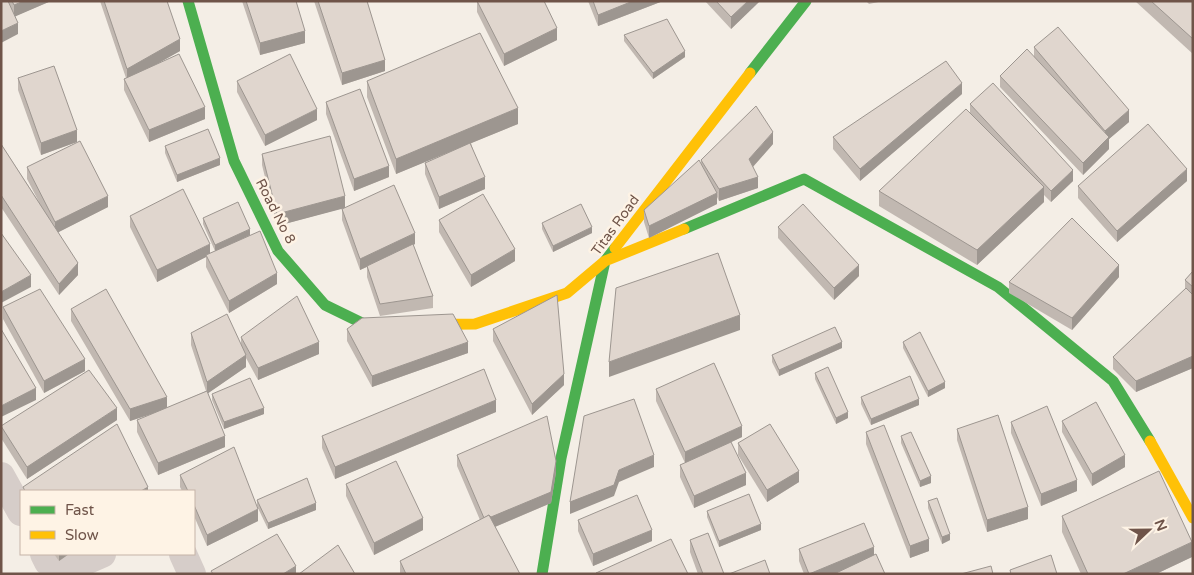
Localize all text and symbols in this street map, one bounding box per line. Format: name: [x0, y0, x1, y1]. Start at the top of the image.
street label: Road No 8: [252, 176, 299, 247]
street label: Titas Road: [588, 192, 643, 259]
legend: [20, 490, 195, 555]
text: Fast: [65, 501, 95, 519]
north arrow: [1124, 505, 1174, 555]
text: N: [1151, 517, 1171, 534]
text: Slow: [65, 526, 99, 544]

